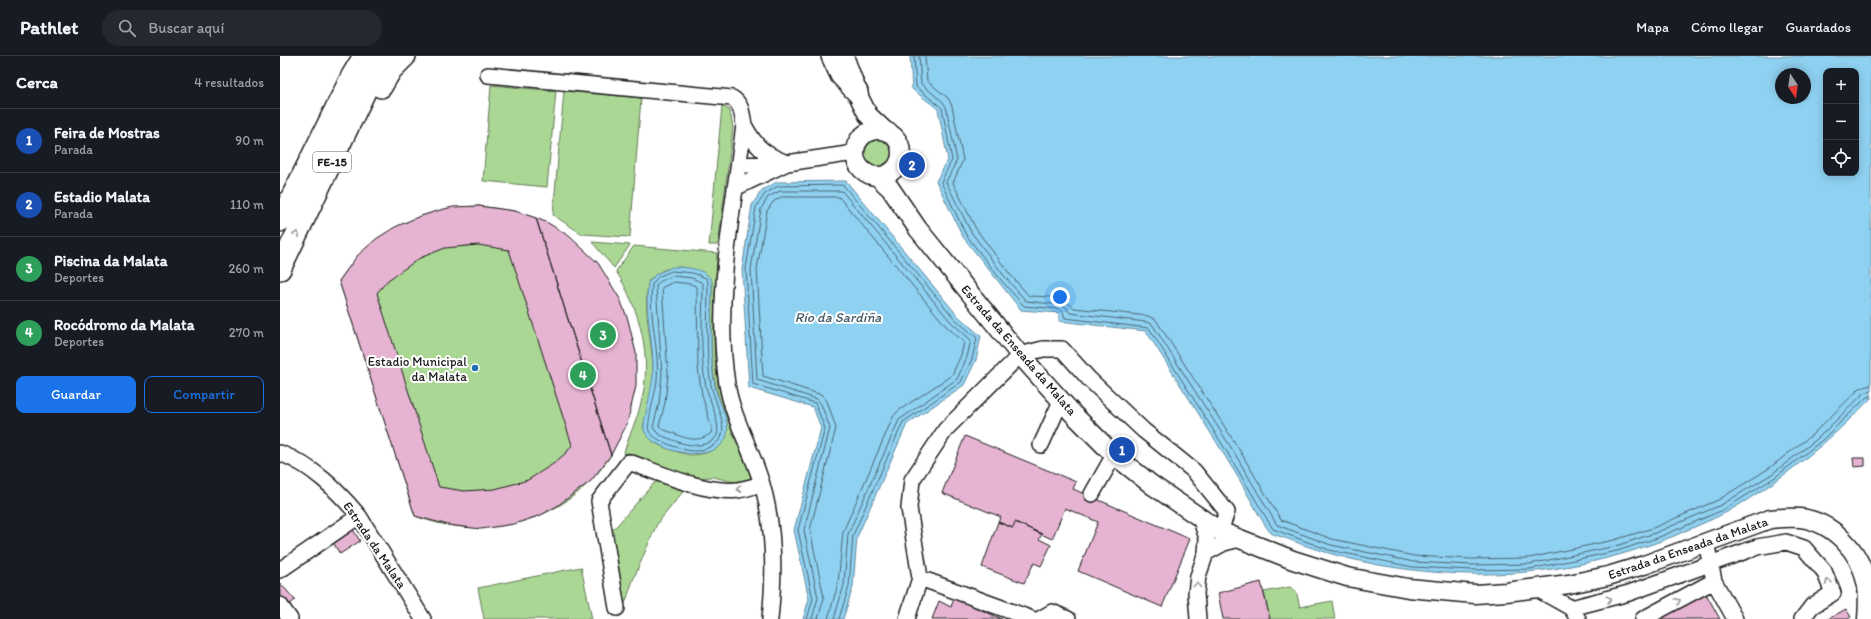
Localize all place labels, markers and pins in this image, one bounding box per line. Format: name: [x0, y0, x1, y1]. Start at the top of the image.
pin: 2: [899, 150, 925, 180]
pin: 3: [590, 320, 616, 350]
place label: Estadio Municipal da Malata: [368, 354, 467, 384]
pin: 4: [570, 360, 596, 390]
marker: Estadio Municipal da Malata: [470, 363, 480, 373]
pin: 1: [1109, 435, 1135, 465]

